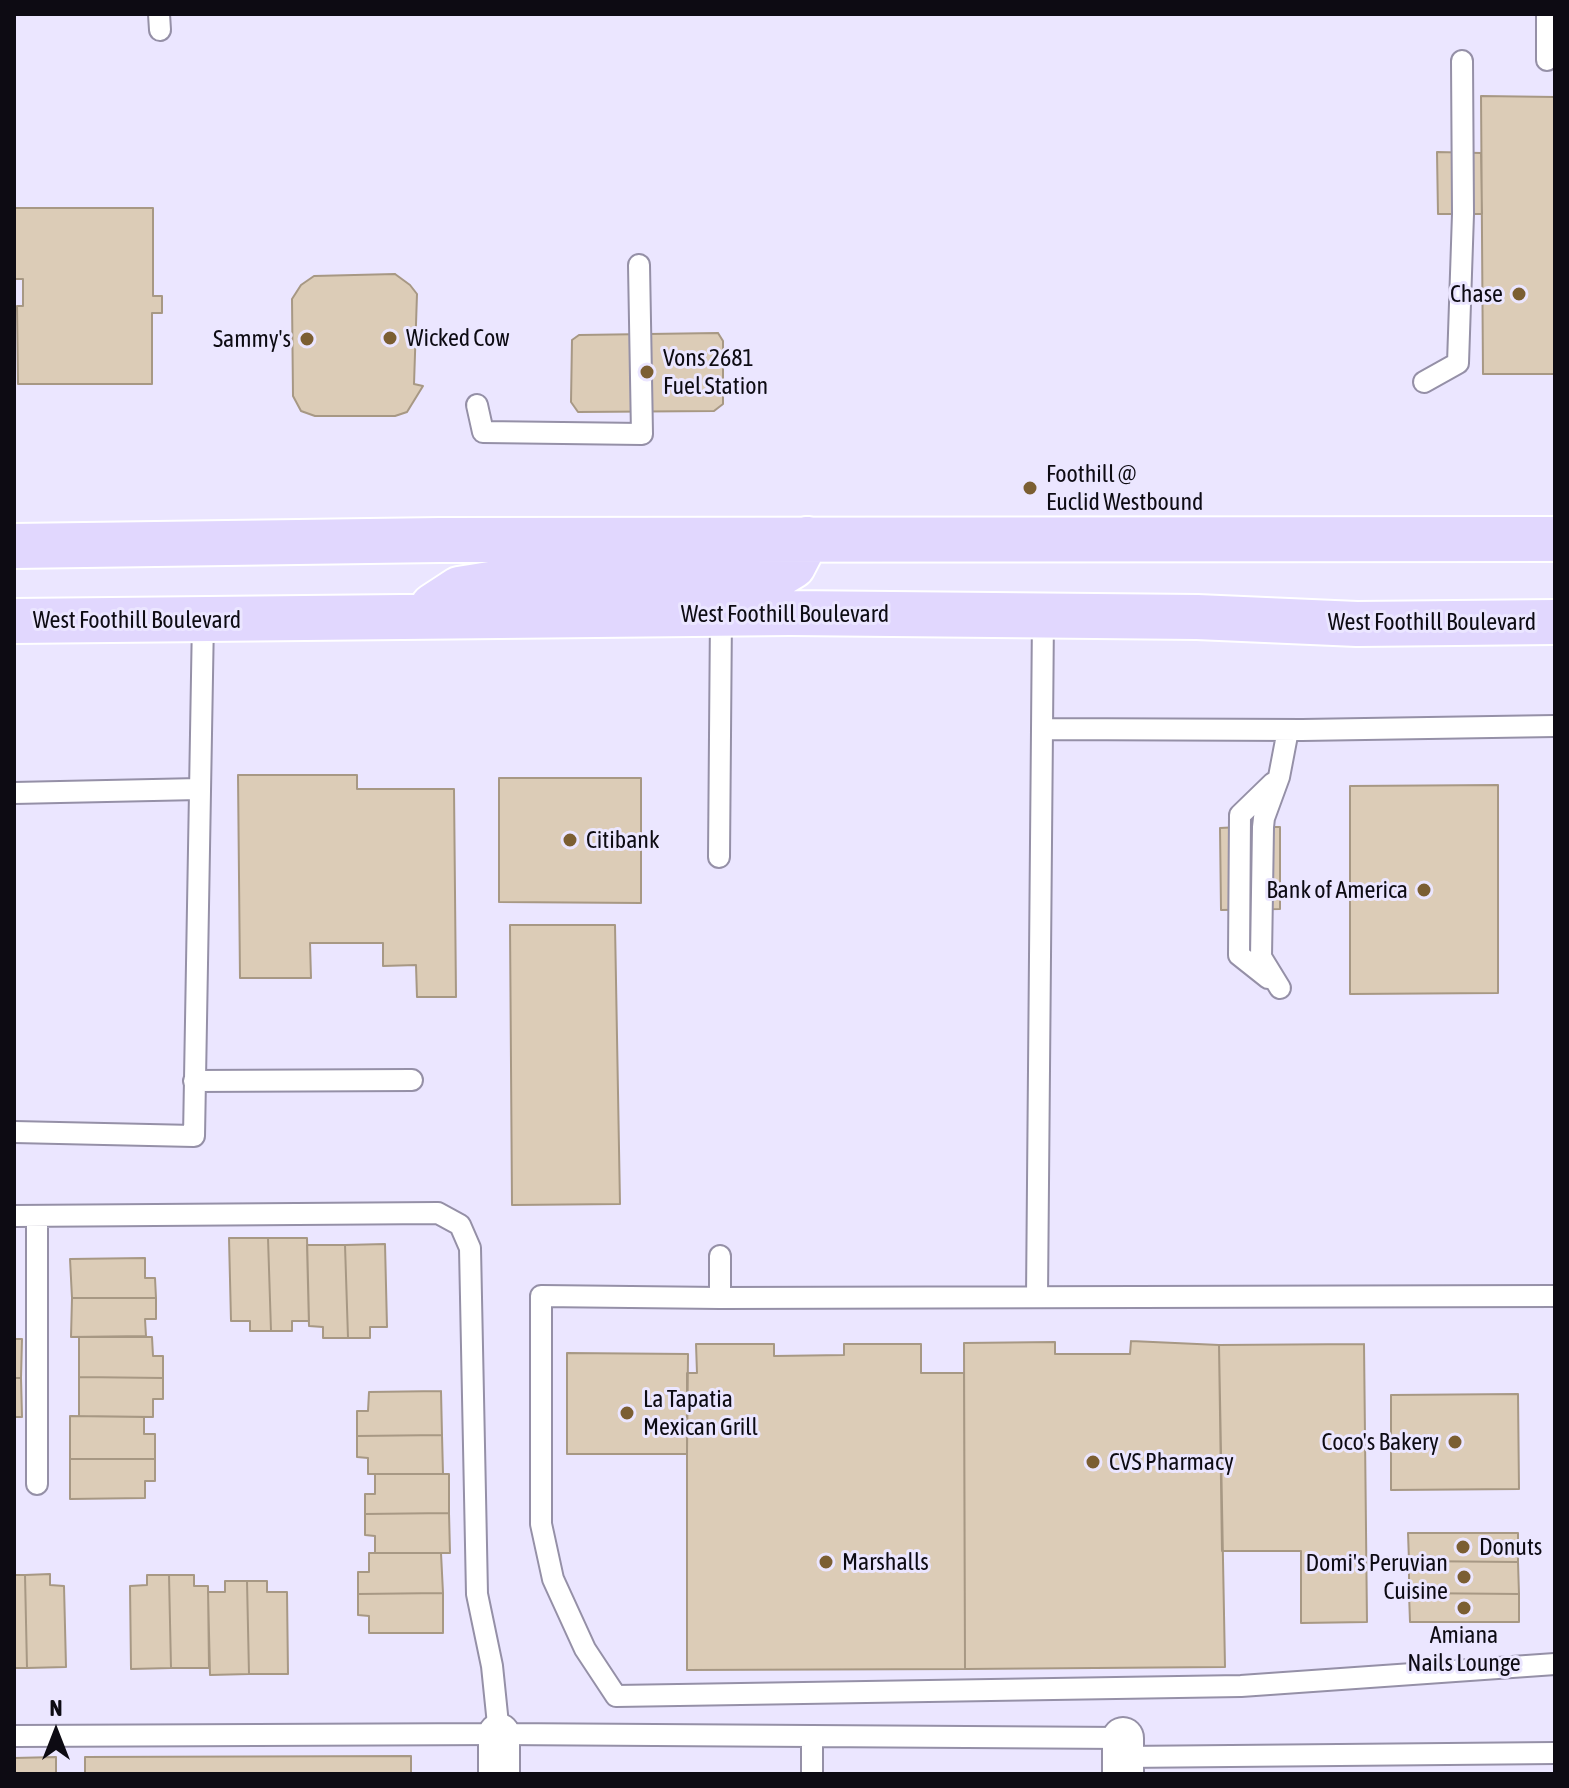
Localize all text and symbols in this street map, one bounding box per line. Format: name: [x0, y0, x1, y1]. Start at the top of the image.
place label: Chase: [1450, 280, 1503, 308]
marker: Chase: [1510, 285, 1528, 303]
place label: Wicked Cow: [406, 324, 509, 352]
place label: Sammy's: [213, 325, 291, 353]
marker: Wicked Cow: [381, 329, 399, 347]
marker: Sammy's: [298, 330, 316, 348]
place label: Vons 2681 Fuel Station: [663, 344, 768, 400]
marker: Vons 2681 Fuel Station: [638, 363, 656, 381]
place label: Foothill @ Euclid Westbound: [1046, 460, 1203, 516]
marker: Foothill @ Euclid Westbound: [1021, 479, 1039, 497]
street label: West Foothill Boulevard: [681, 600, 889, 628]
street label: West Foothill Boulevard: [33, 606, 241, 634]
street label: West Foothill Boulevard: [1328, 608, 1536, 636]
place label: Citibank: [586, 826, 659, 854]
marker: Citibank: [561, 831, 579, 849]
place label: Bank of America: [1266, 876, 1408, 904]
marker: Bank of America: [1415, 881, 1433, 899]
place label: La Tapatia Mexican Grill: [643, 1385, 758, 1441]
marker: La Tapatia Mexican Grill: [618, 1404, 636, 1422]
place label: Coco's Bakery: [1322, 1428, 1439, 1456]
marker: Coco's Bakery: [1446, 1433, 1464, 1451]
place label: CVS Pharmacy: [1109, 1448, 1234, 1476]
marker: CVS Pharmacy: [1084, 1453, 1102, 1471]
place label: Donuts: [1479, 1533, 1542, 1561]
marker: Donuts: [1454, 1538, 1472, 1556]
place label: Marshalls: [842, 1548, 929, 1576]
place label: Domi's Peruvian Cuisine: [1305, 1549, 1448, 1605]
marker: Marshalls: [817, 1553, 835, 1571]
marker: Domi's Peruvian Cuisine: [1455, 1568, 1473, 1586]
marker: Amiana Nails Lounge: [1455, 1599, 1473, 1617]
place label: Amiana Nails Lounge: [1407, 1621, 1521, 1677]
north arrow: [16, 1692, 96, 1772]
text: N: [50, 1695, 62, 1721]

